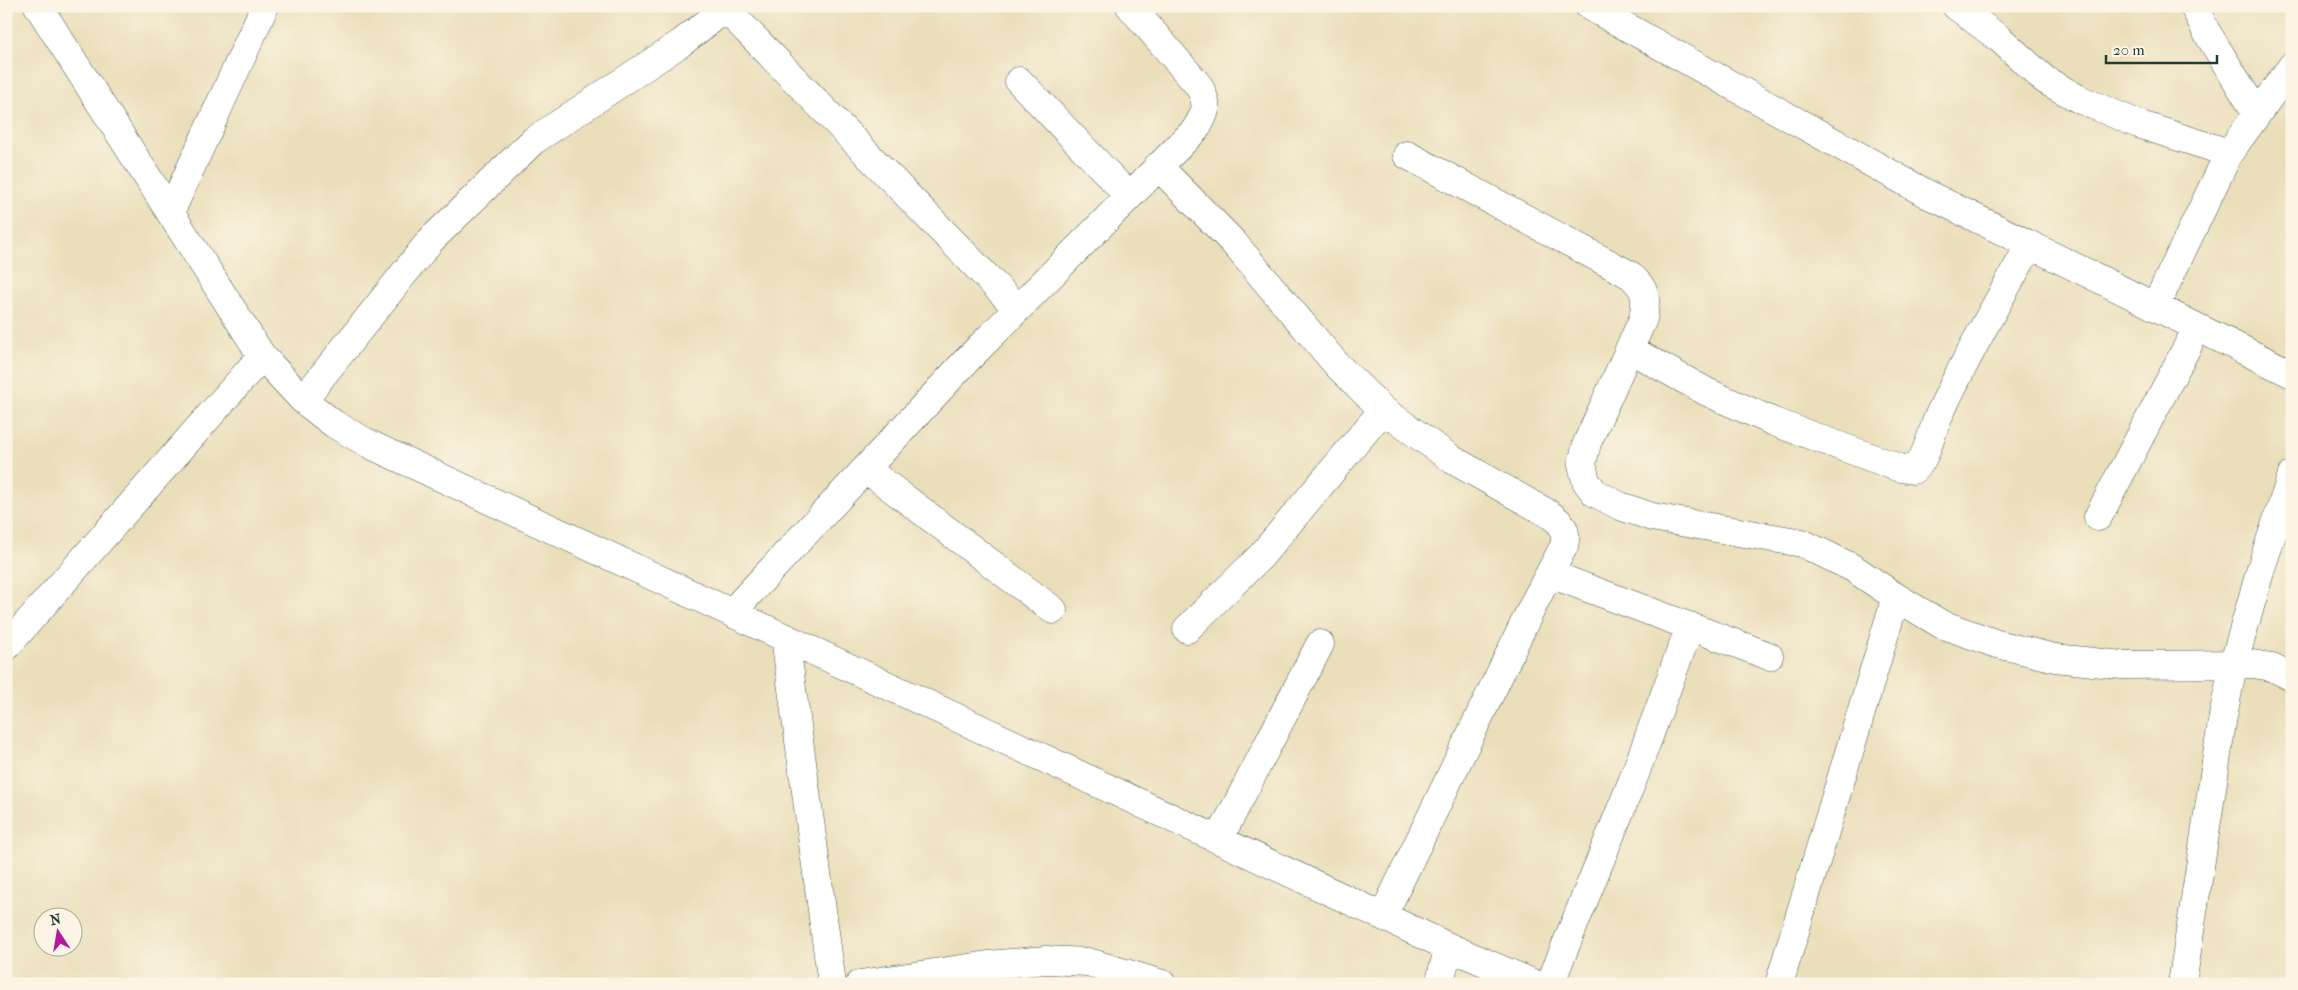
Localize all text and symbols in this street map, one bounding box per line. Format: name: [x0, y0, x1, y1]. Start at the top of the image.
scale bar: [2106, 32, 2217, 64]
text: 20 m: [2113, 41, 2145, 59]
north arrow: [32, 908, 82, 958]
text: N: [48, 910, 63, 929]

